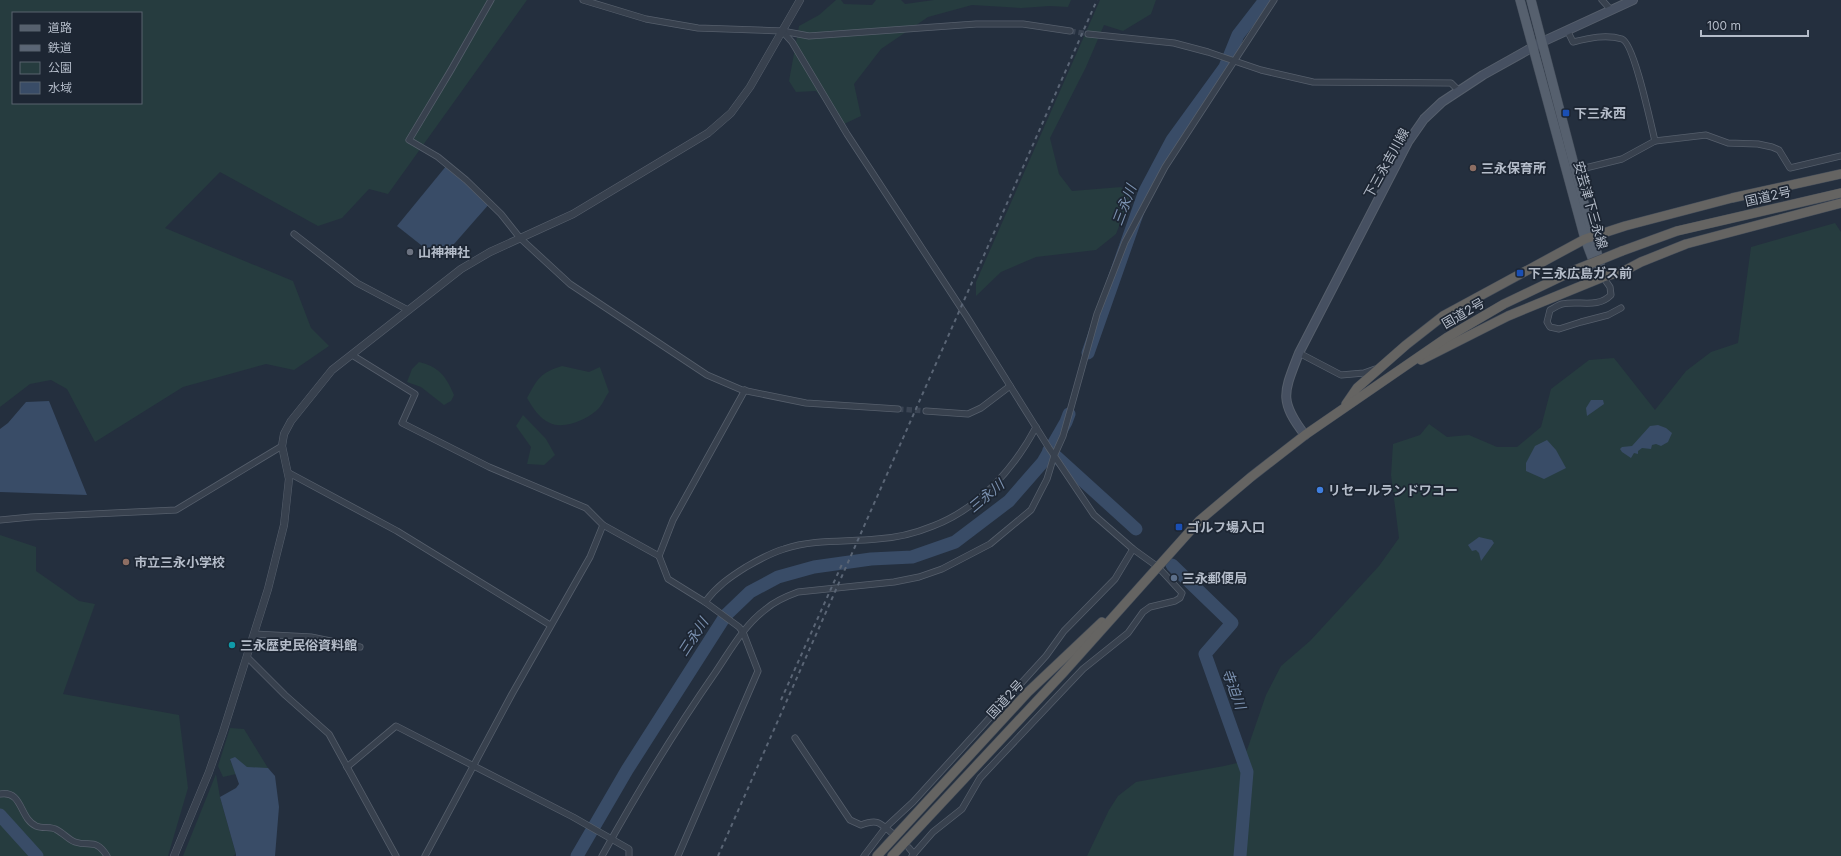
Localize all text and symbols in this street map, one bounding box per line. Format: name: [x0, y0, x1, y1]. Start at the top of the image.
legend: [12, 12, 142, 104]
scale bar: [1701, 12, 1808, 38]
text: 100 m: [1707, 18, 1741, 33]
text: 道路: [48, 20, 72, 35]
text: 鉄道: [48, 40, 72, 55]
text: 公園: [48, 60, 72, 75]
text: 水域: [48, 80, 72, 95]
place label: 下三永西: [1574, 105, 1626, 121]
marker: 下三永西: [1561, 108, 1571, 118]
street label: 下三永吉川線: [1360, 125, 1412, 201]
street label: 安芸津下三永線: [1571, 159, 1611, 251]
place label: 三永保育所: [1481, 160, 1546, 176]
marker: 三永保育所: [1468, 163, 1478, 173]
water label: 三永川: [1108, 180, 1140, 227]
street label: 国道2号: [1743, 183, 1793, 209]
place label: 山神神社: [418, 244, 470, 260]
marker: 山神神社: [405, 247, 415, 257]
place label: 下三永広島ガス前: [1528, 265, 1632, 281]
marker: 下三永広島ガス前: [1515, 268, 1525, 278]
street label: 国道2号: [1439, 294, 1487, 332]
water label: 三永川: [964, 474, 1009, 516]
place label: リセールランドワコー: [1328, 482, 1458, 498]
marker: リセールランドワコー: [1315, 485, 1325, 495]
place label: ゴルフ場入口: [1187, 519, 1265, 535]
marker: ゴルフ場入口: [1174, 522, 1184, 532]
place label: 市立三永小学校: [134, 554, 225, 570]
marker: 市立三永小学校: [121, 557, 131, 567]
place label: 三永郵便局: [1182, 570, 1247, 586]
marker: 三永郵便局: [1169, 573, 1179, 583]
water label: 三永川: [674, 613, 712, 659]
place label: 三永歴史民俗資料館: [240, 637, 357, 653]
marker: 三永歴史民俗資料館: [227, 640, 237, 650]
water label: 寺迫川: [1219, 666, 1250, 713]
street label: 国道2号: [983, 676, 1027, 722]

